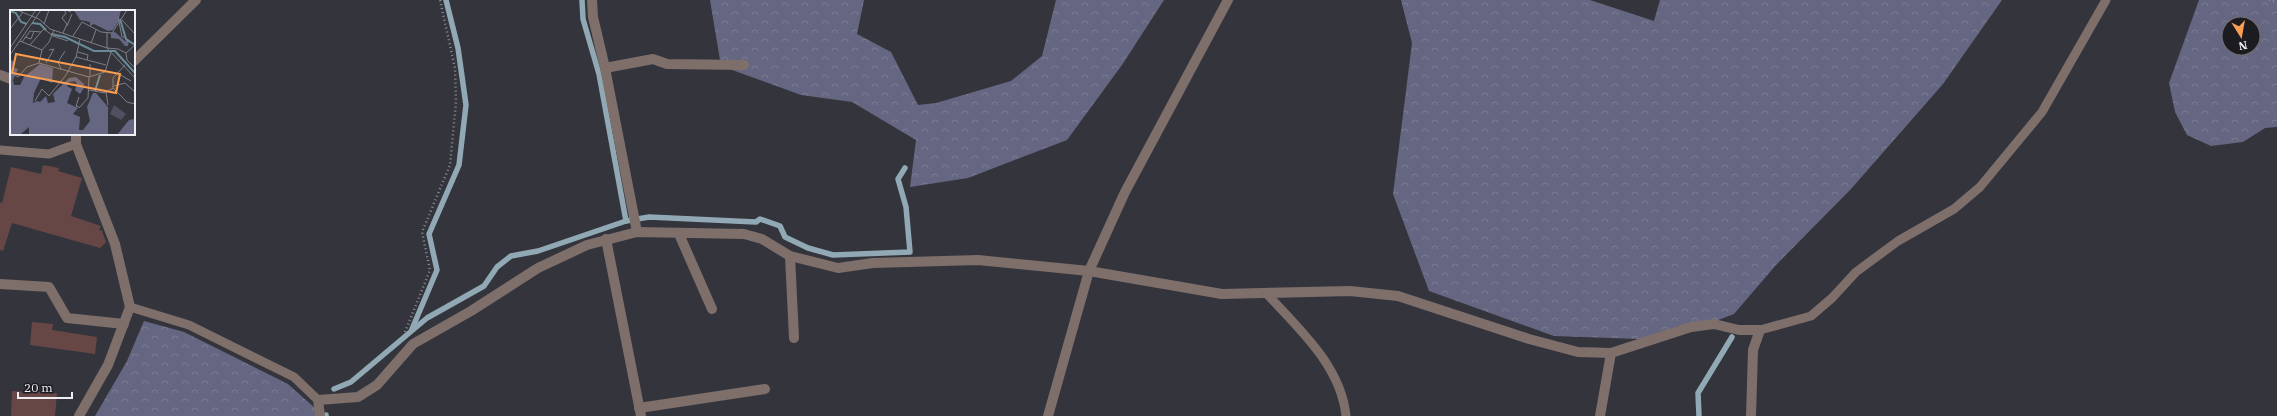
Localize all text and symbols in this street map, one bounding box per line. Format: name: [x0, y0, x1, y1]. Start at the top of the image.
inset map: [10, 10, 135, 135]
north arrow: [2221, 16, 2261, 56]
text: N: [2237, 38, 2249, 54]
scale bar: [18, 374, 72, 400]
text: 20 m: [24, 380, 53, 395]

